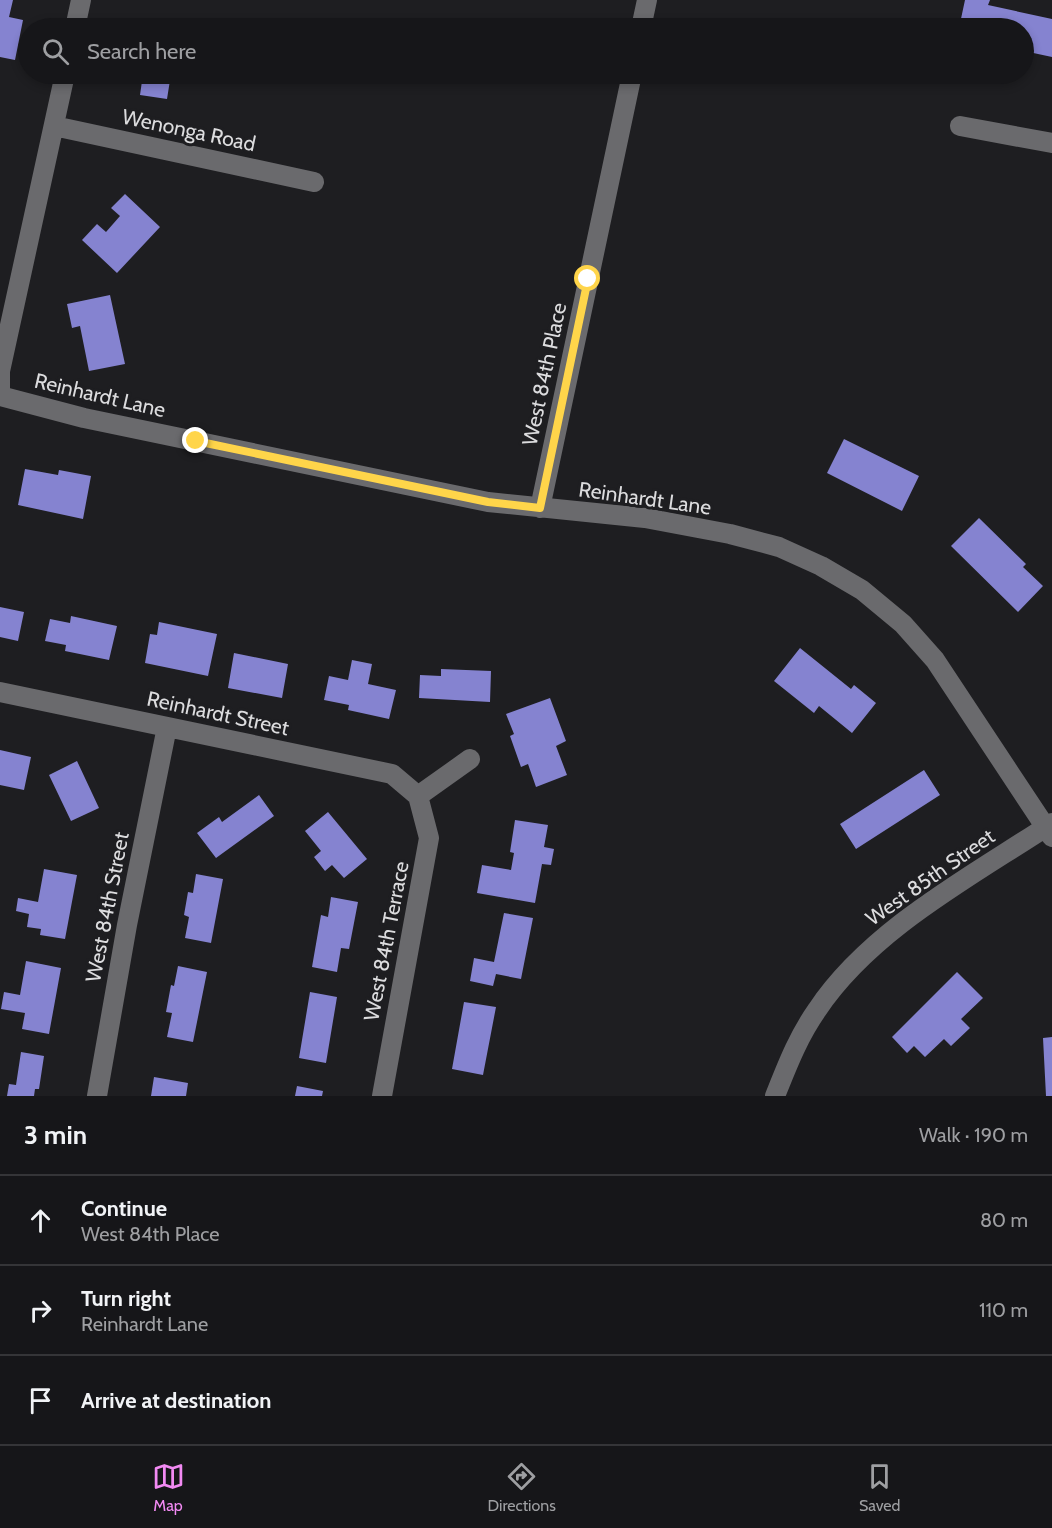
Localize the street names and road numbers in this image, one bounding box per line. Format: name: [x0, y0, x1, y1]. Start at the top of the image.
street label: Wenonga Road: [120, 104, 258, 156]
street label: West 84th Place: [517, 300, 571, 448]
street label: Reinhardt Lane: [32, 368, 168, 422]
street label: Reinhardt Lane: [577, 476, 713, 520]
street label: Reinhardt Street: [145, 686, 291, 740]
street label: West 85th Street: [861, 823, 999, 931]
street label: West 84th Street: [80, 830, 134, 984]
street label: West 84th Terrace: [358, 859, 414, 1023]

